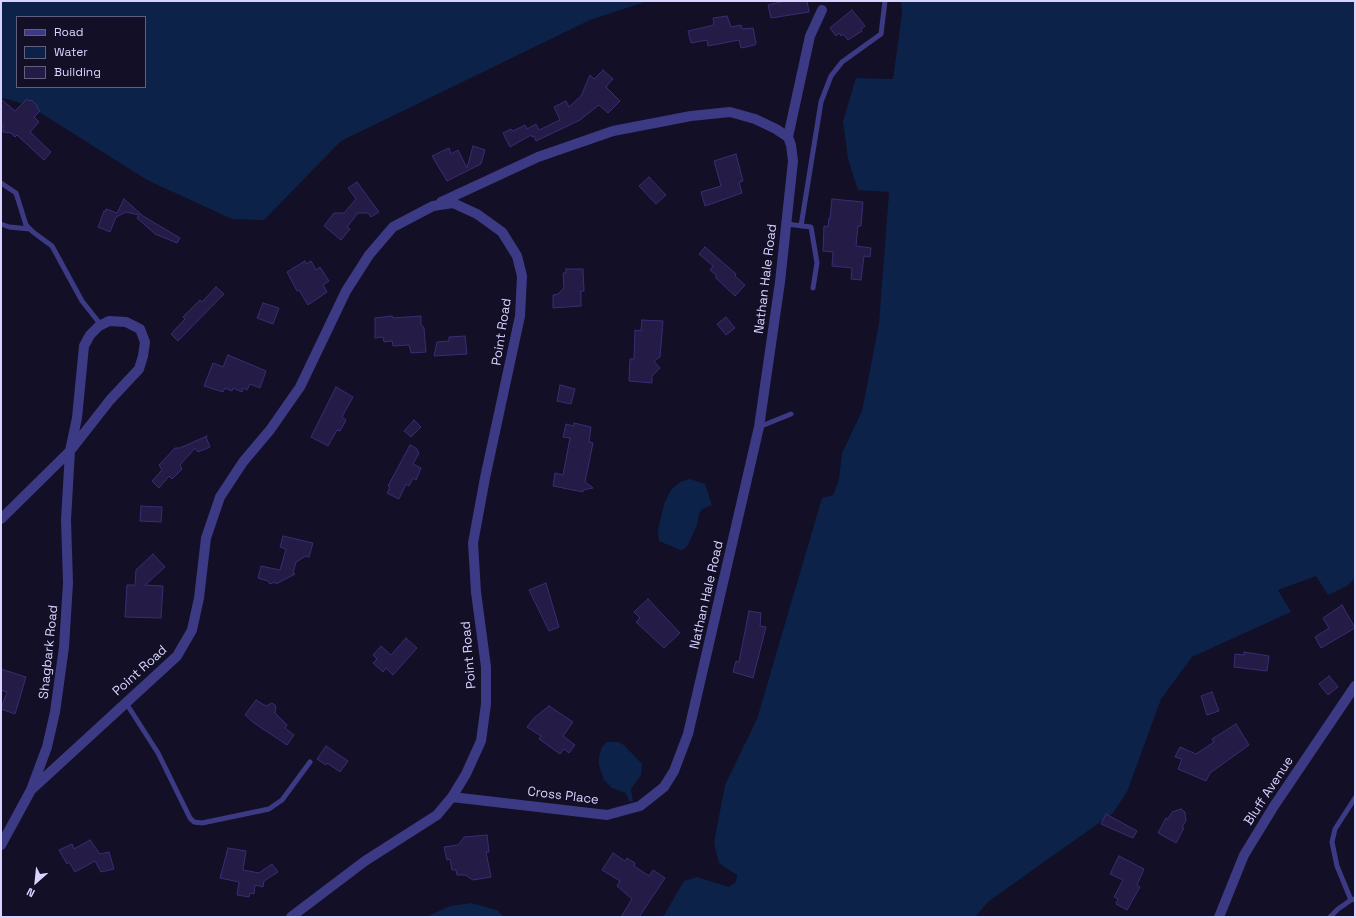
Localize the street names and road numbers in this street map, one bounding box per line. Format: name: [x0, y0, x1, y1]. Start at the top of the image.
street label: Nathan Hale Road: [752, 223, 780, 335]
street label: Point Road: [489, 297, 515, 367]
street label: Nathan Hale Road: [687, 539, 727, 651]
street label: Shagbark Road: [36, 604, 62, 700]
street label: Point Road: [458, 621, 480, 689]
street label: Point Road: [110, 643, 170, 699]
street label: Bluff Avenue: [1241, 754, 1297, 828]
street label: Cross Place: [526, 784, 600, 808]

